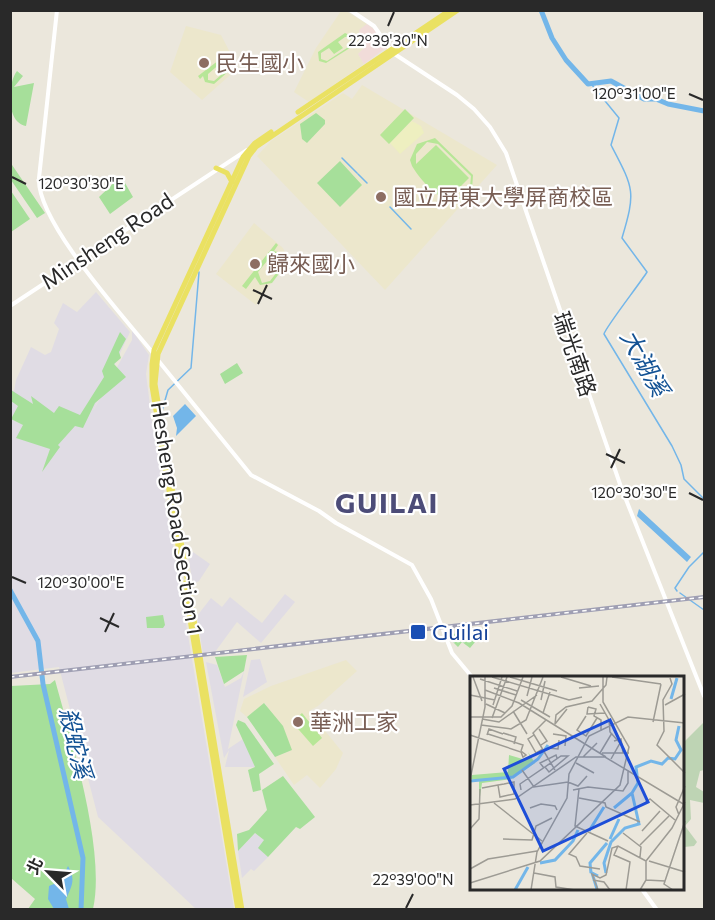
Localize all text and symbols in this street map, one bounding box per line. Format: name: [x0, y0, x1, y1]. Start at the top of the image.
text: 22°39'30"N: [348, 31, 428, 49]
place label: 民生國小: [216, 49, 304, 76]
marker: 民生國小: [197, 56, 211, 70]
text: 120°31'00"E: [592, 84, 676, 102]
text: 120°30'30"E: [38, 174, 124, 192]
place label: 國立屏東大學屏商校區: [393, 183, 613, 210]
street label: Minsheng Road: [35, 186, 178, 295]
marker: 國立屏東大學屏商校區: [374, 190, 388, 204]
place label: 歸來國小: [267, 250, 355, 277]
marker: 歸來國小: [248, 257, 262, 271]
street label: 瑞光南路: [548, 308, 603, 400]
water label: 大湖溪: [615, 324, 677, 403]
street label: Hesheng Road Section 1: [146, 399, 209, 637]
text: 120°30'30"E: [591, 483, 677, 501]
district label: GUILAI: [335, 485, 439, 519]
text: 120°30'00"E: [38, 573, 125, 591]
place label: Guilai: [432, 618, 489, 645]
marker: Guilai: [409, 623, 427, 641]
inset map: [470, 676, 685, 890]
water label: 殺蛇溪: [54, 704, 99, 784]
place label: 華洲工家: [310, 708, 398, 735]
marker: 華洲工家: [291, 715, 305, 729]
north arrow: [18, 842, 78, 902]
text: 北: [22, 854, 46, 877]
text: 22°39'00"N: [373, 870, 453, 888]

